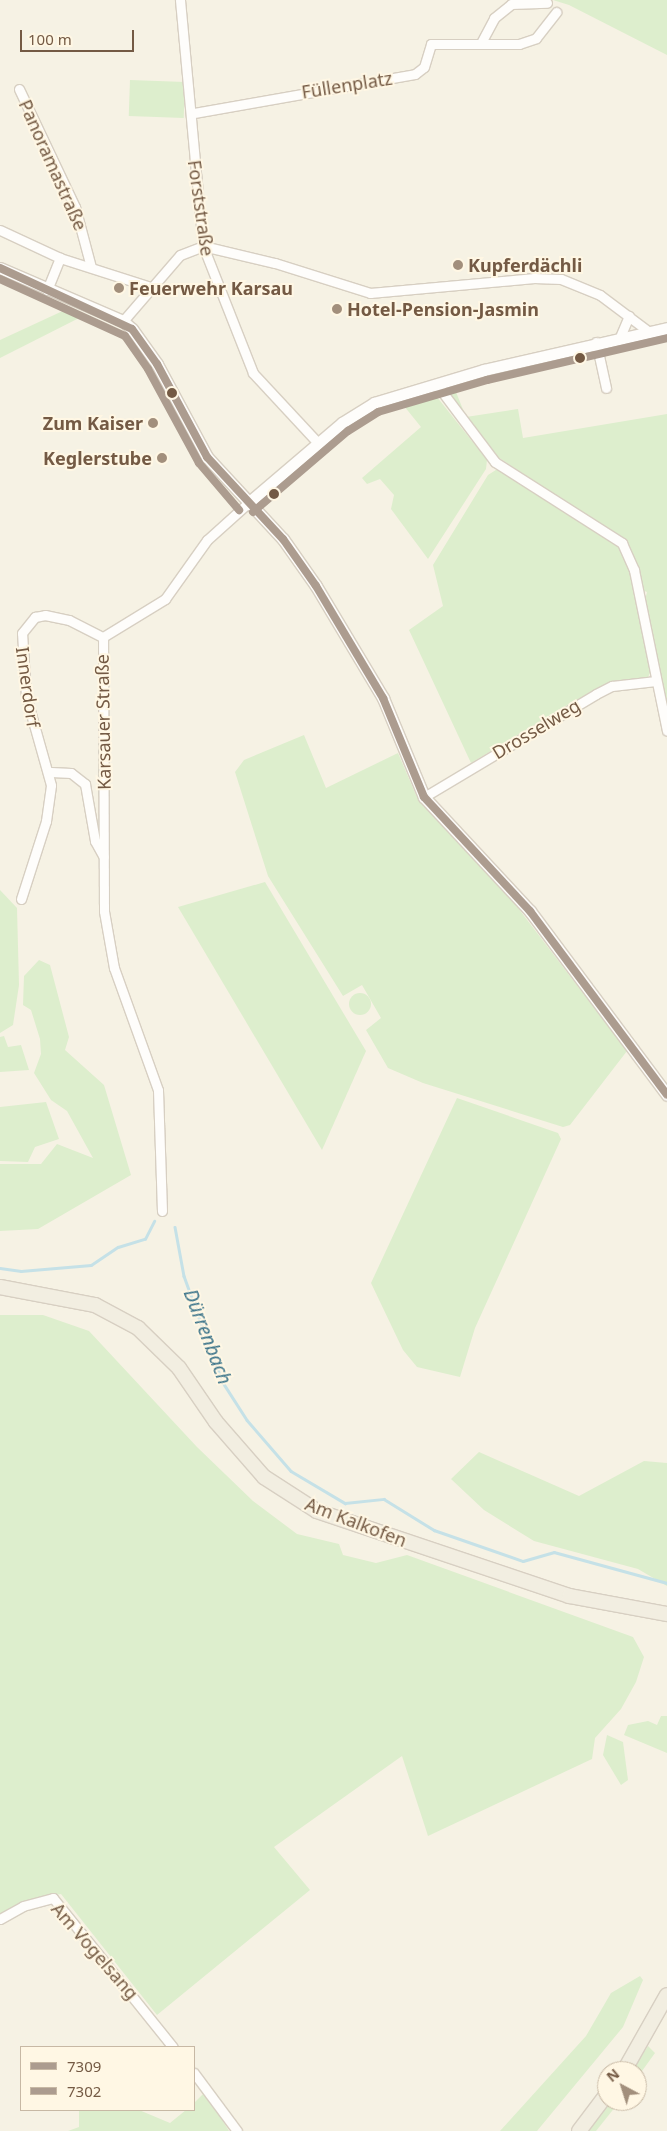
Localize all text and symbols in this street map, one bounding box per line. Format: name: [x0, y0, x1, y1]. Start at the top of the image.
scale bar: [22, 20, 136, 52]
text: 100 m: [28, 29, 72, 49]
street label: Füllenplatz: [300, 67, 394, 103]
street label: Panoramastraße: [14, 96, 92, 234]
street label: Forststraße: [184, 159, 218, 257]
place label: Kupferdächli: [468, 254, 582, 276]
marker: Kupferdächli: [452, 259, 464, 271]
place label: Feuerwehr Karsau: [129, 277, 293, 299]
marker: Feuerwehr Karsau: [113, 282, 125, 294]
place label: Hotel-Pension-Jasmin: [347, 298, 539, 320]
marker: Hotel-Pension-Jasmin: [331, 303, 343, 315]
unlabelled marker: [575, 353, 585, 363]
unlabelled marker: [167, 388, 177, 398]
place label: Zum Kaiser: [43, 412, 143, 434]
marker: Zum Kaiser: [147, 417, 159, 429]
place label: Keglerstube: [43, 447, 152, 469]
marker: Keglerstube: [156, 452, 168, 464]
unlabelled marker: [269, 489, 279, 499]
street label: Innerdorf: [12, 645, 44, 729]
street label: Karsauer Straße: [91, 654, 115, 790]
street label: Drosselweg: [488, 694, 584, 764]
water label: Dürrenbach: [178, 1286, 236, 1388]
street label: Am Kalkofen: [302, 1493, 410, 1551]
street label: Am Vogelsang: [47, 1898, 143, 2004]
legend: [20, 2046, 195, 2111]
text: 7309: [67, 2056, 101, 2076]
north arrow: [597, 2061, 647, 2111]
text: N: [602, 2064, 623, 2086]
text: 7302: [67, 2081, 101, 2101]

